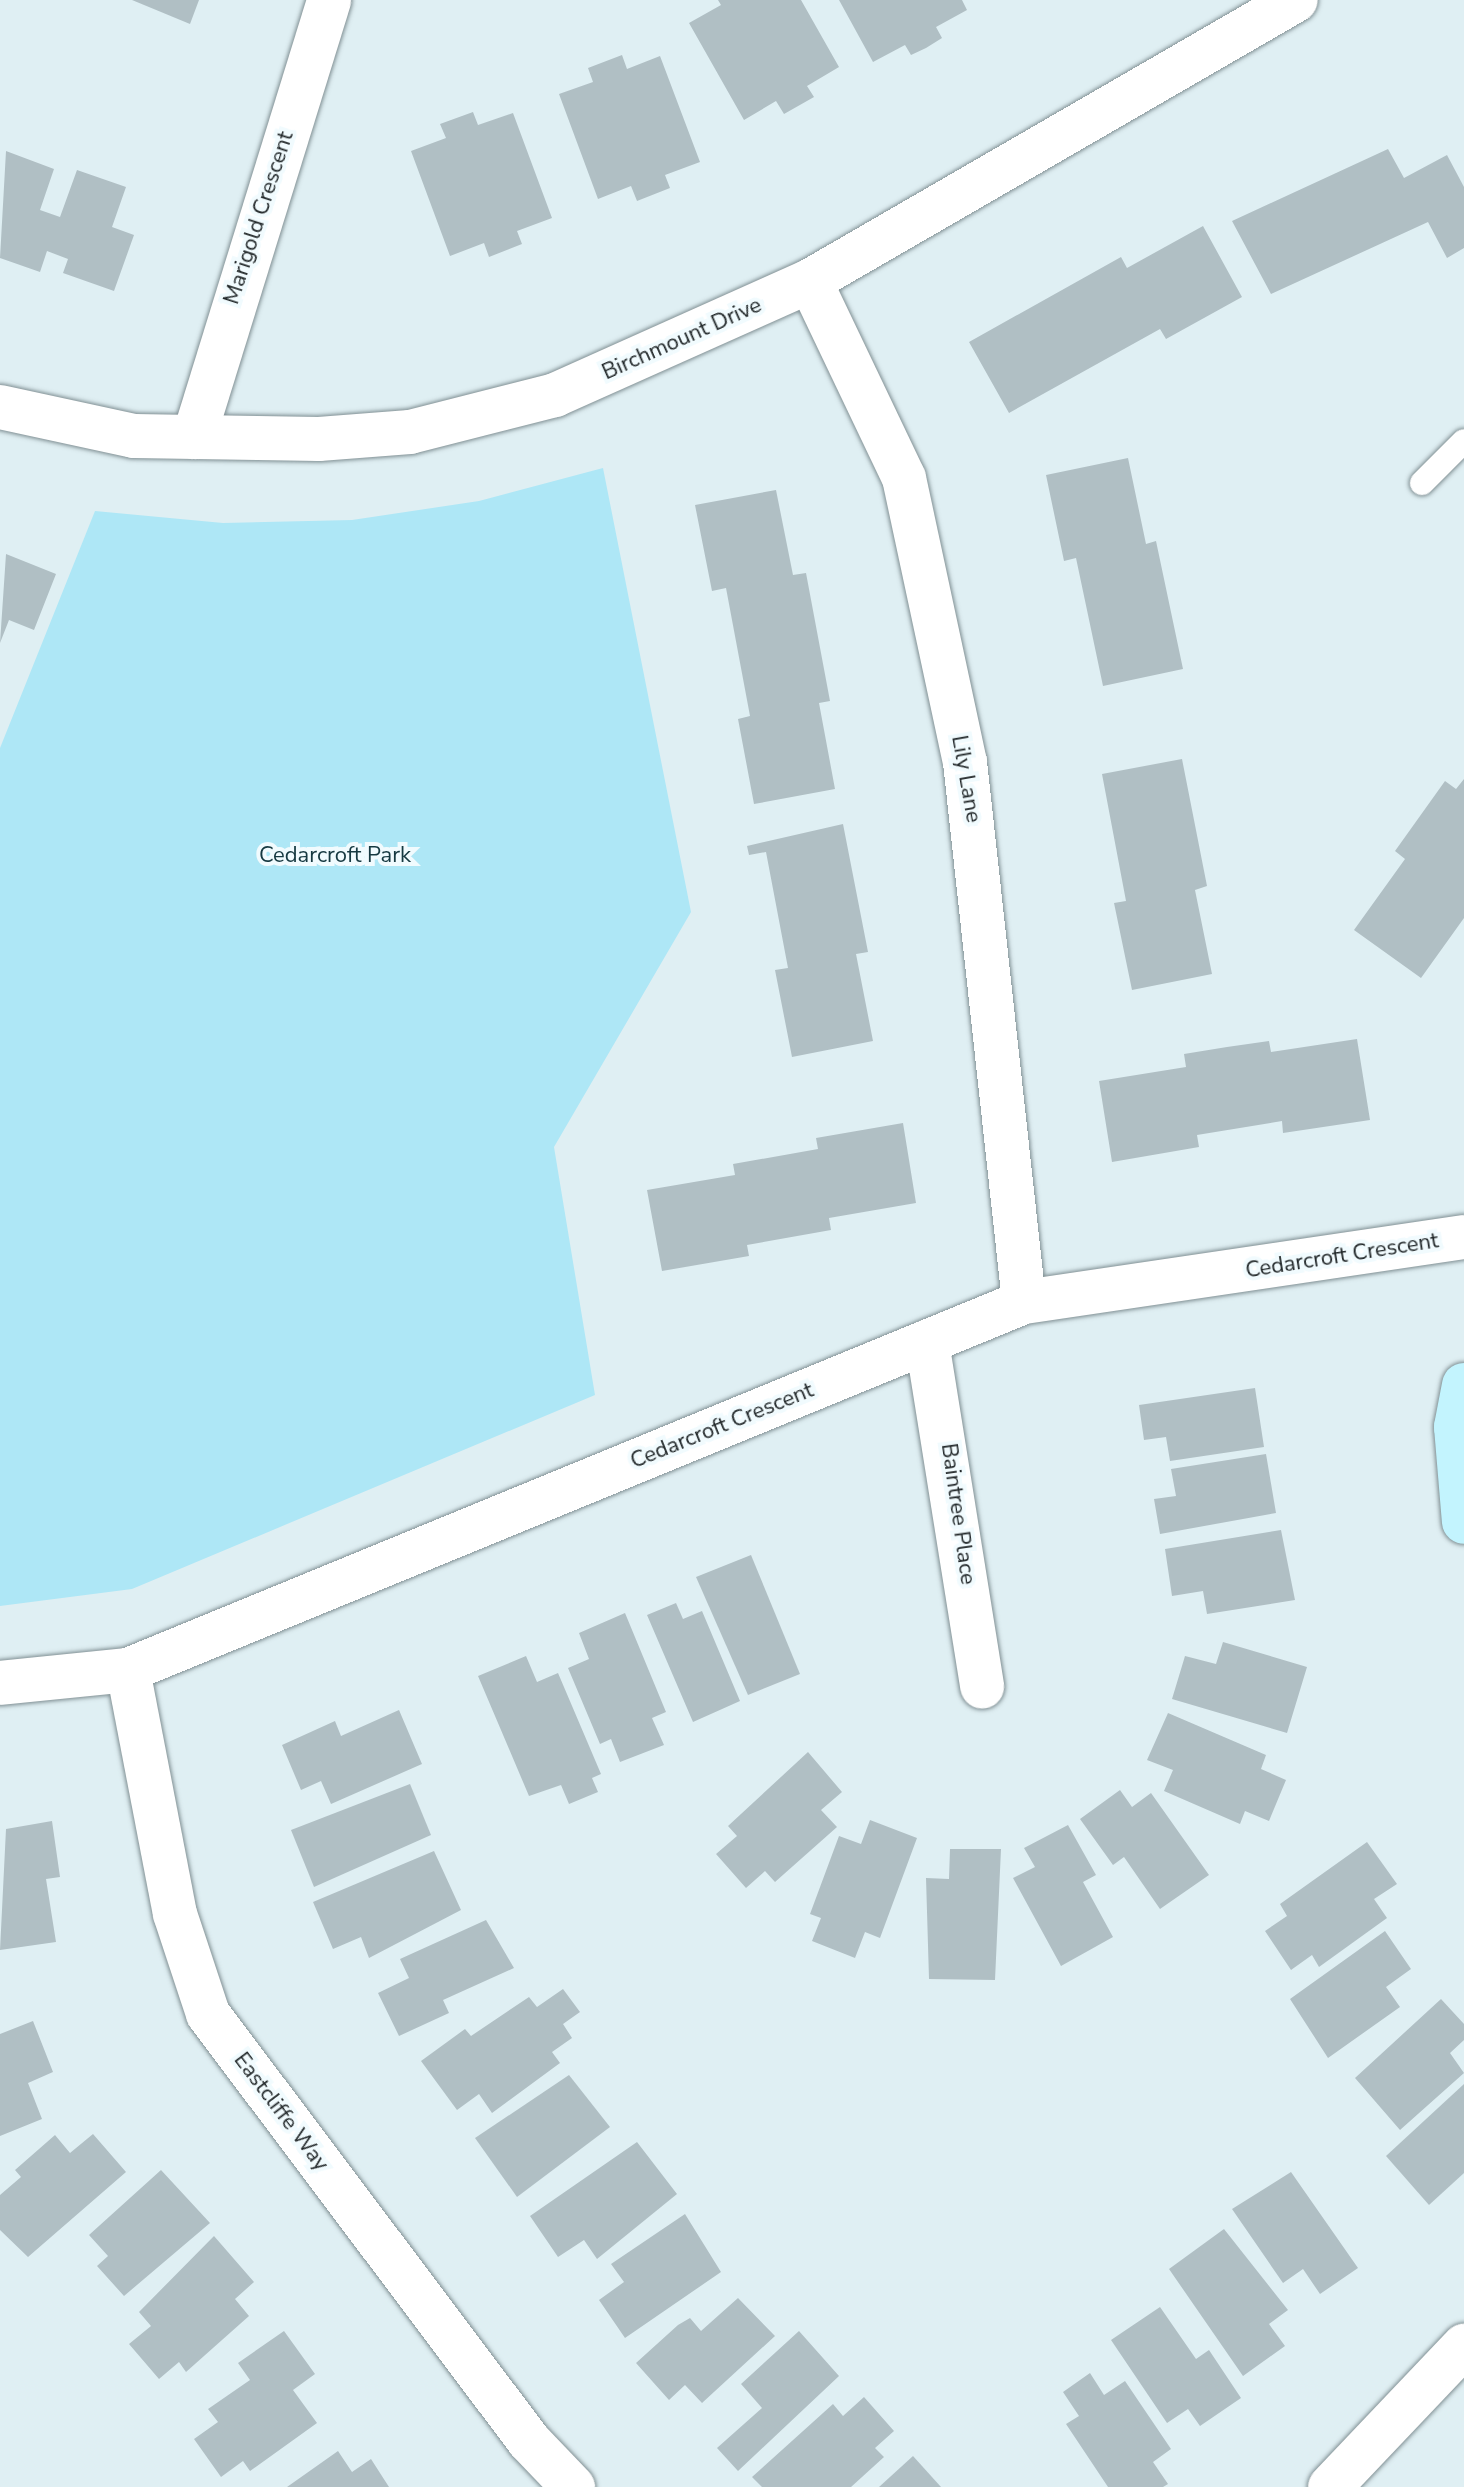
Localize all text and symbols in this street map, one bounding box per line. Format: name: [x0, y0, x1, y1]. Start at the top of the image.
street label: Marigold Crescent: [219, 128, 299, 308]
street label: Birchmount Drive: [598, 292, 766, 386]
street label: Lily Lane: [945, 733, 987, 825]
park label: Cedarcroft Park: [259, 843, 411, 869]
street label: Cedarcroft Crescent: [1244, 1228, 1440, 1284]
street label: Cedarcroft Crescent: [627, 1377, 817, 1475]
street label: Baintree Place: [935, 1442, 981, 1586]
street label: Eastcliffe Way: [228, 2048, 334, 2176]

